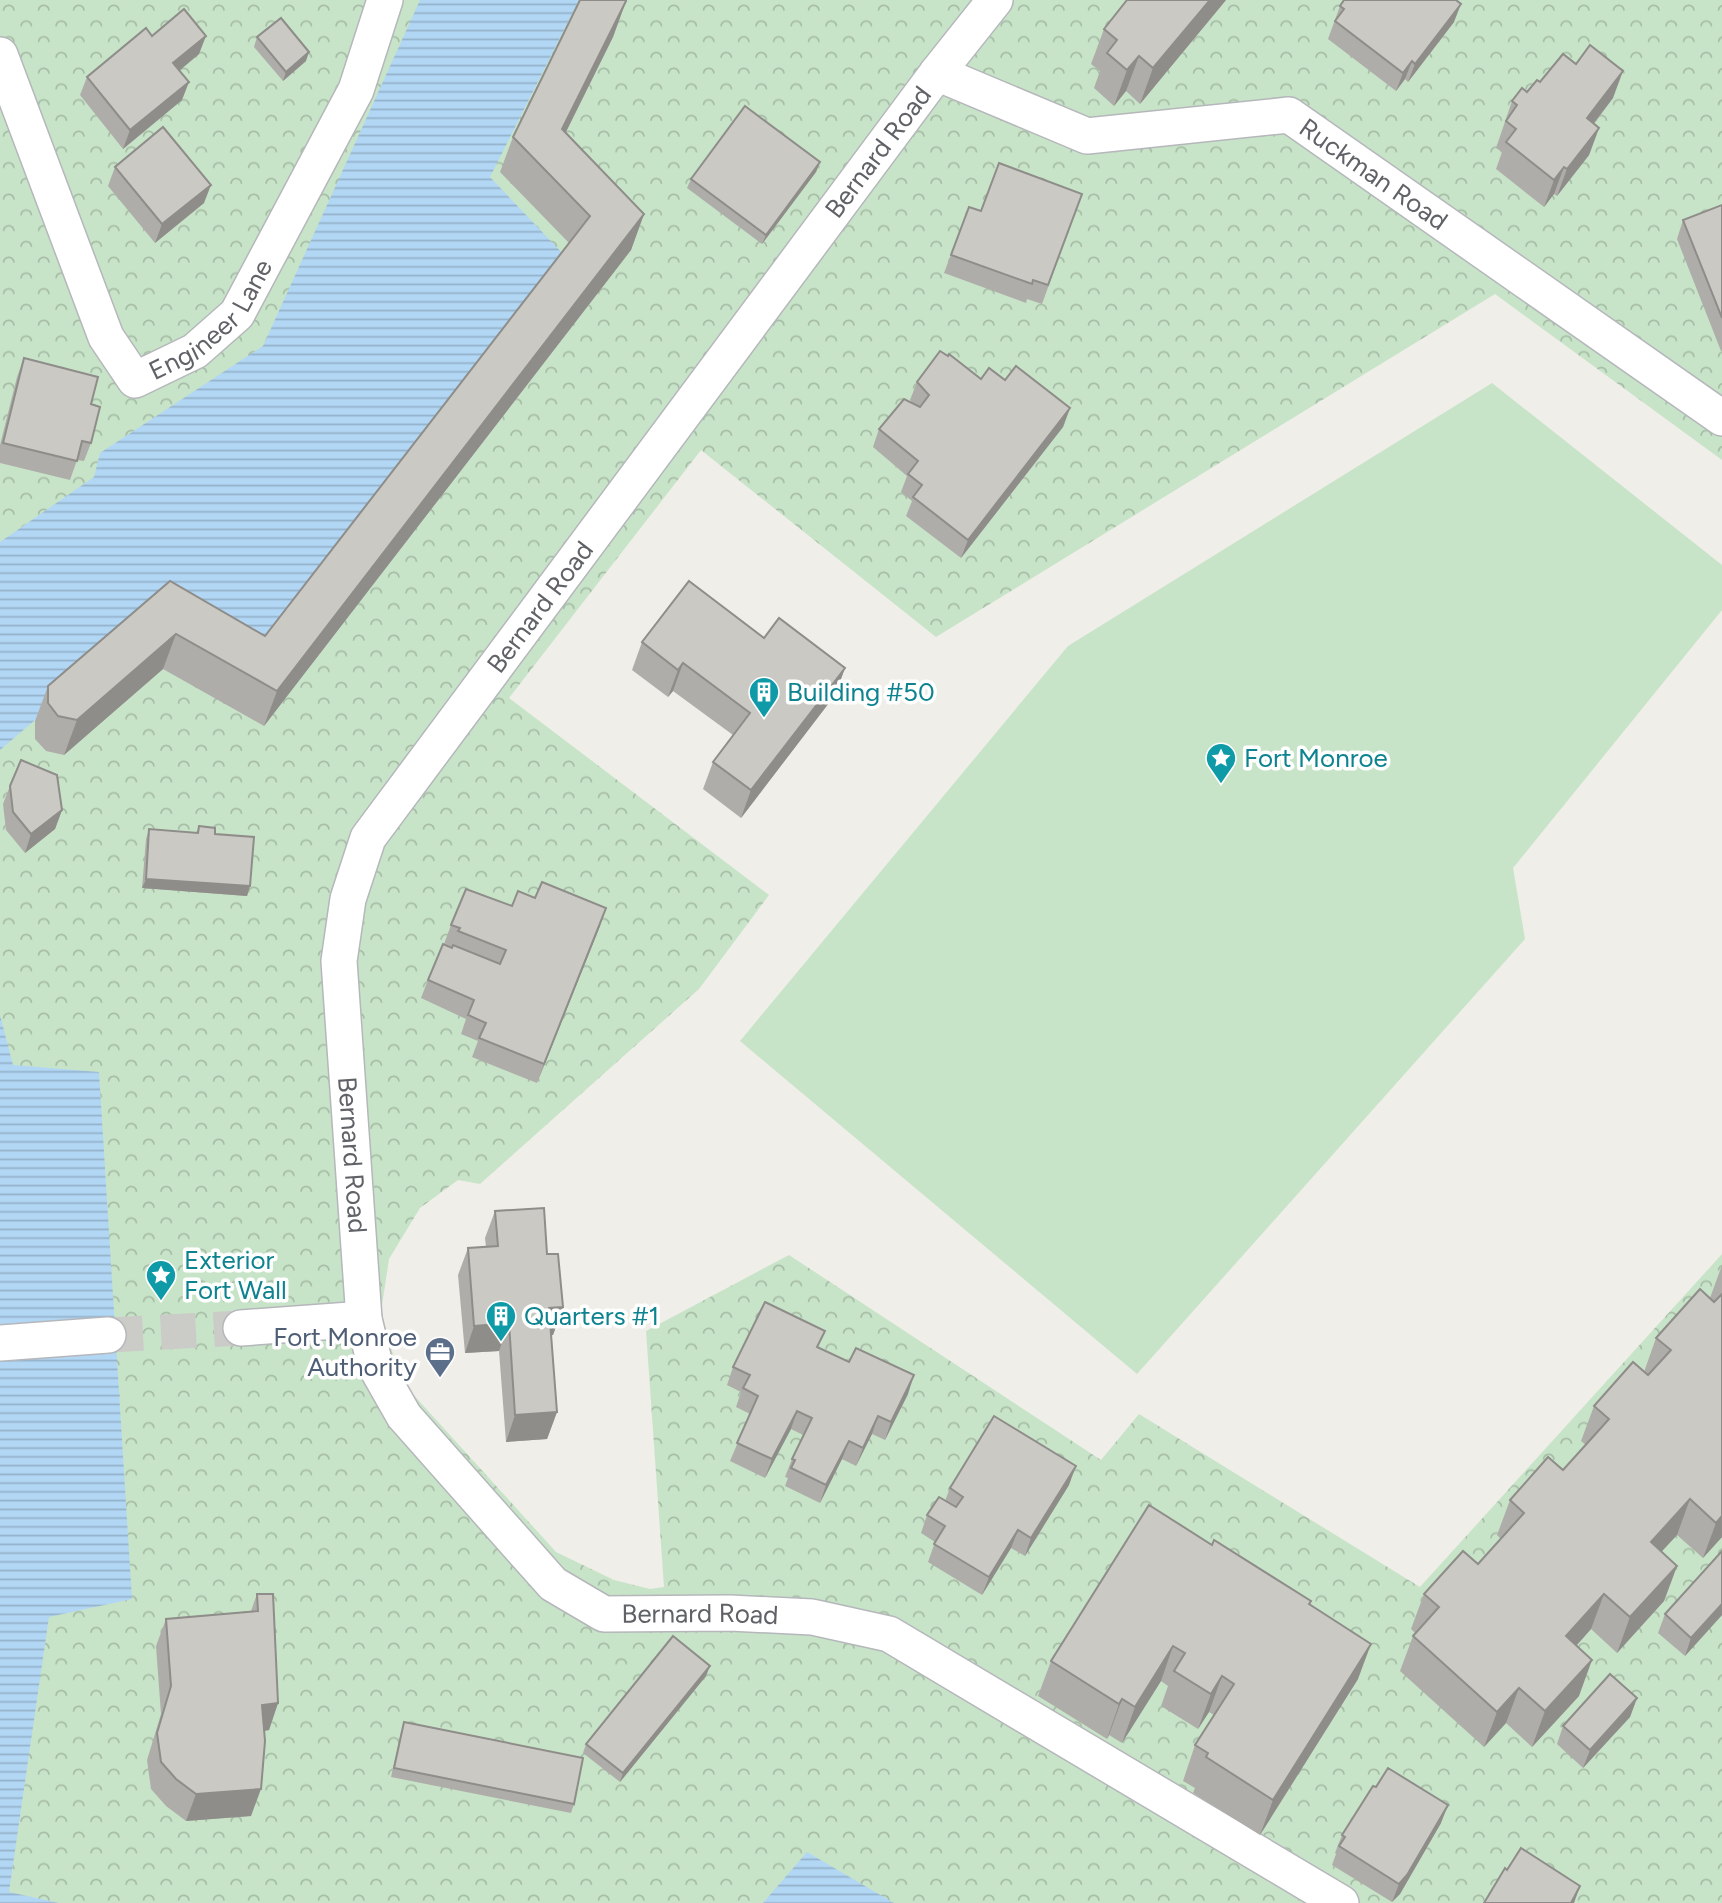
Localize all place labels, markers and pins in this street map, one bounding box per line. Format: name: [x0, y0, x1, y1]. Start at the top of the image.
building icon: Building #50: [747, 675, 781, 719]
place label: Building #50: [787, 676, 935, 708]
place icon: Fort Monroe: [1204, 741, 1238, 785]
place label: Fort Monroe: [1244, 742, 1388, 774]
place label: Exterior Fort Wall: [184, 1244, 287, 1306]
place icon: Exterior Fort Wall: [144, 1258, 178, 1302]
building icon: Quarters #1: [484, 1299, 518, 1343]
place label: Quarters #1: [524, 1300, 659, 1332]
place label: Fort Monroe Authority: [273, 1321, 417, 1383]
office icon: Fort Monroe Authority: [423, 1335, 457, 1379]

